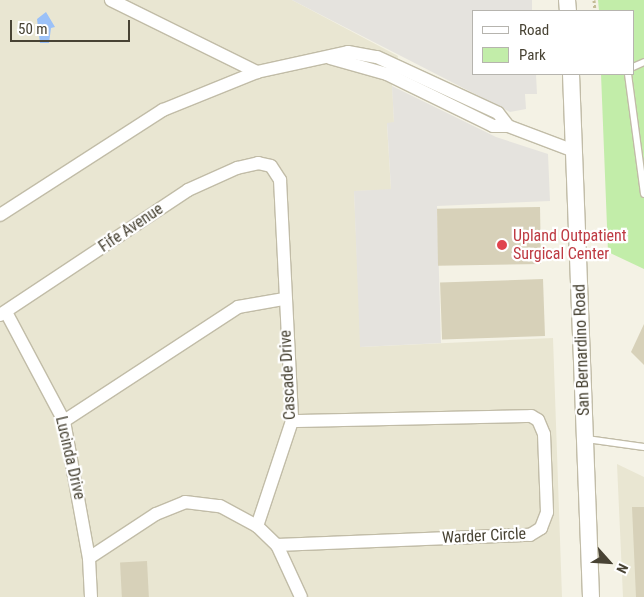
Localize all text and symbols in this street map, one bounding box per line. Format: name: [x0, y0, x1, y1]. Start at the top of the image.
scale bar: [12, 10, 132, 42]
legend: [472, 10, 634, 75]
text: 50 m: [18, 20, 48, 38]
text: Road: [519, 21, 549, 39]
text: Park: [519, 46, 546, 64]
street label: Fife Avenue: [95, 199, 167, 257]
place label: Upland Outpatient Surgical Center: [513, 226, 627, 264]
marker: Upland Outpatient Surgical Center: [495, 238, 509, 252]
street label: San Bernardino Road: [570, 284, 594, 416]
street label: Cascade Drive: [276, 330, 300, 420]
street label: Lucinda Drive: [51, 414, 89, 502]
street label: Warder Circle: [441, 524, 527, 548]
north arrow: [584, 537, 634, 587]
text: N: [613, 561, 632, 576]

